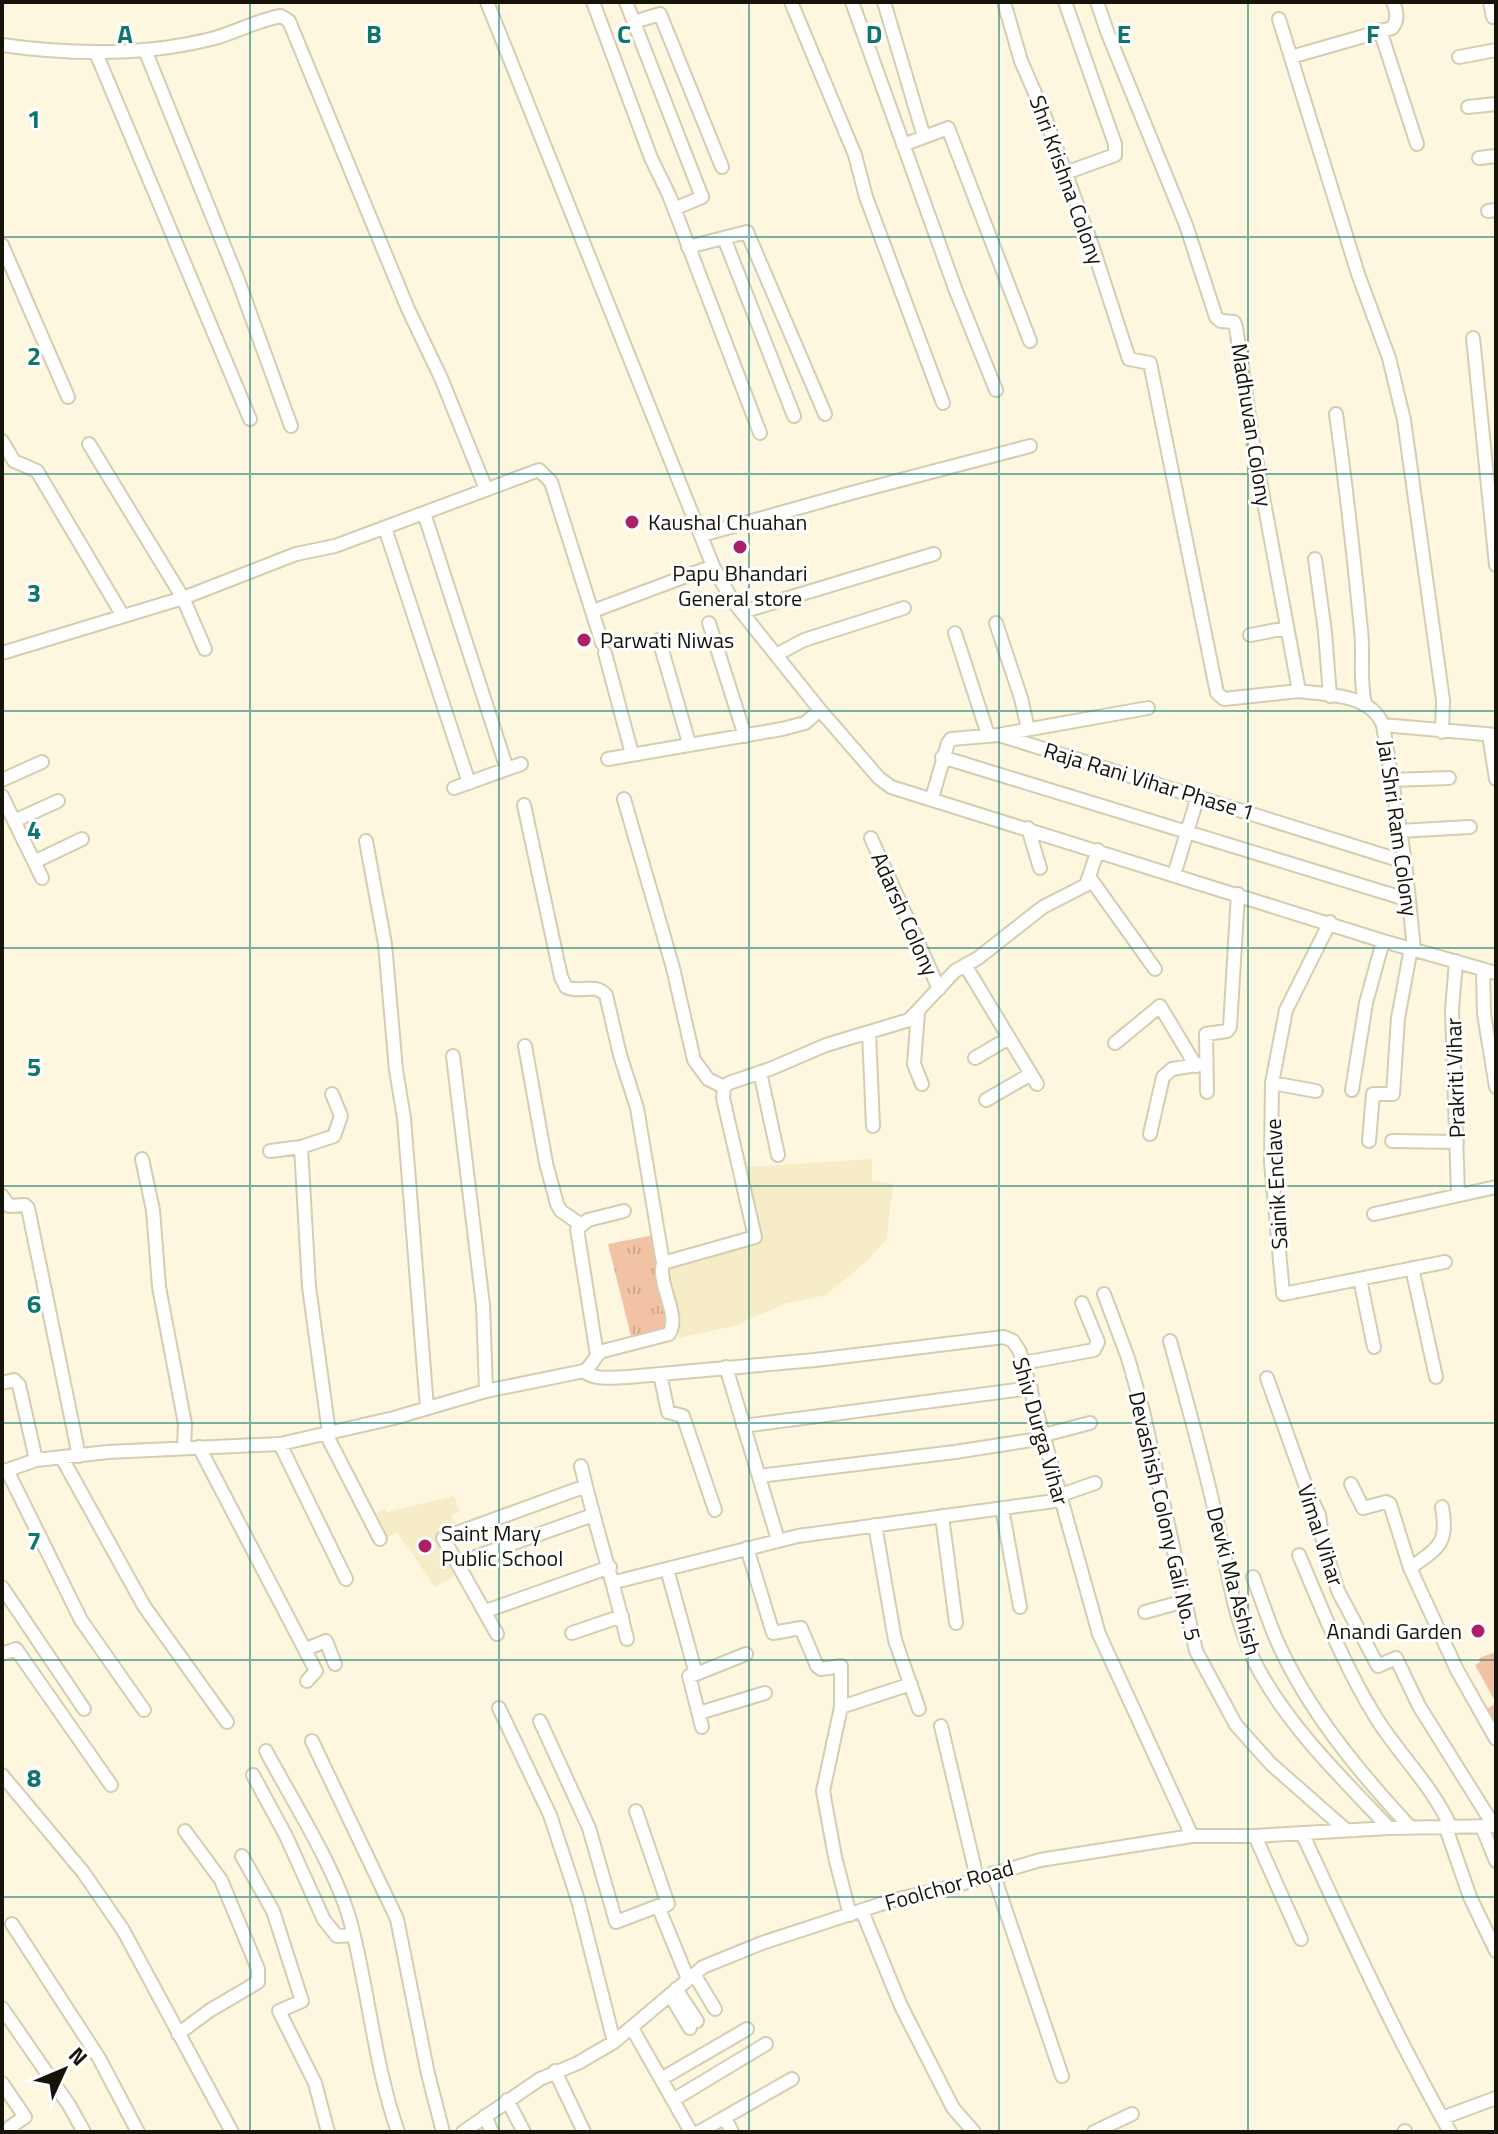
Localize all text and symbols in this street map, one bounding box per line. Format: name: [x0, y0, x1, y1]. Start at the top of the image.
text: A: [117, 14, 133, 53]
text: B: [366, 14, 382, 53]
text: C: [617, 14, 631, 53]
text: D: [866, 14, 882, 53]
text: E: [1117, 14, 1131, 53]
text: F: [1366, 14, 1380, 53]
street label: Shri Krishna Colony: [1021, 91, 1114, 270]
text: 1: [27, 99, 41, 138]
text: 2: [27, 336, 41, 375]
street label: Madhuvan Colony: [1222, 341, 1282, 510]
place label: Kaushal Chuahan: [648, 505, 807, 539]
marker: Kaushal Chuahan: [623, 513, 641, 531]
marker: Papu Bhandari General store: [731, 538, 749, 556]
place label: Papu Bhandari General store: [672, 556, 808, 615]
text: 3: [27, 573, 41, 612]
place label: Parwati Niwas: [600, 623, 734, 657]
marker: Parwati Niwas: [575, 631, 593, 649]
street label: Raja Rani Vihar Phase 1: [1040, 733, 1258, 829]
street label: Jai Shri Ram Colony: [1369, 737, 1427, 919]
text: 4: [27, 810, 41, 849]
street label: Adarsh Colony: [863, 847, 948, 982]
street label: Prakriti Vihar: [1436, 1017, 1474, 1139]
text: 5: [27, 1047, 41, 1086]
street label: Sainik Enclave: [1256, 1118, 1296, 1250]
text: 6: [27, 1284, 41, 1323]
street label: Shiv Durga Vihar: [1004, 1353, 1078, 1509]
street label: Devashish Colony Gali No. 5: [1120, 1388, 1210, 1644]
street label: Vimal Vihar: [1289, 1480, 1354, 1591]
street label: Devki Ma Ashish: [1198, 1503, 1270, 1659]
place label: Saint Mary Public School: [441, 1516, 563, 1575]
text: 7: [27, 1521, 41, 1560]
marker: Saint Mary Public School: [416, 1537, 434, 1555]
place label: Anandi Garden: [1326, 1614, 1462, 1648]
marker: Anandi Garden: [1469, 1622, 1487, 1640]
text: 8: [27, 1758, 41, 1797]
street label: Foolchor Road: [881, 1850, 1017, 1920]
north arrow: [24, 2030, 104, 2110]
text: N: [61, 2039, 96, 2073]

